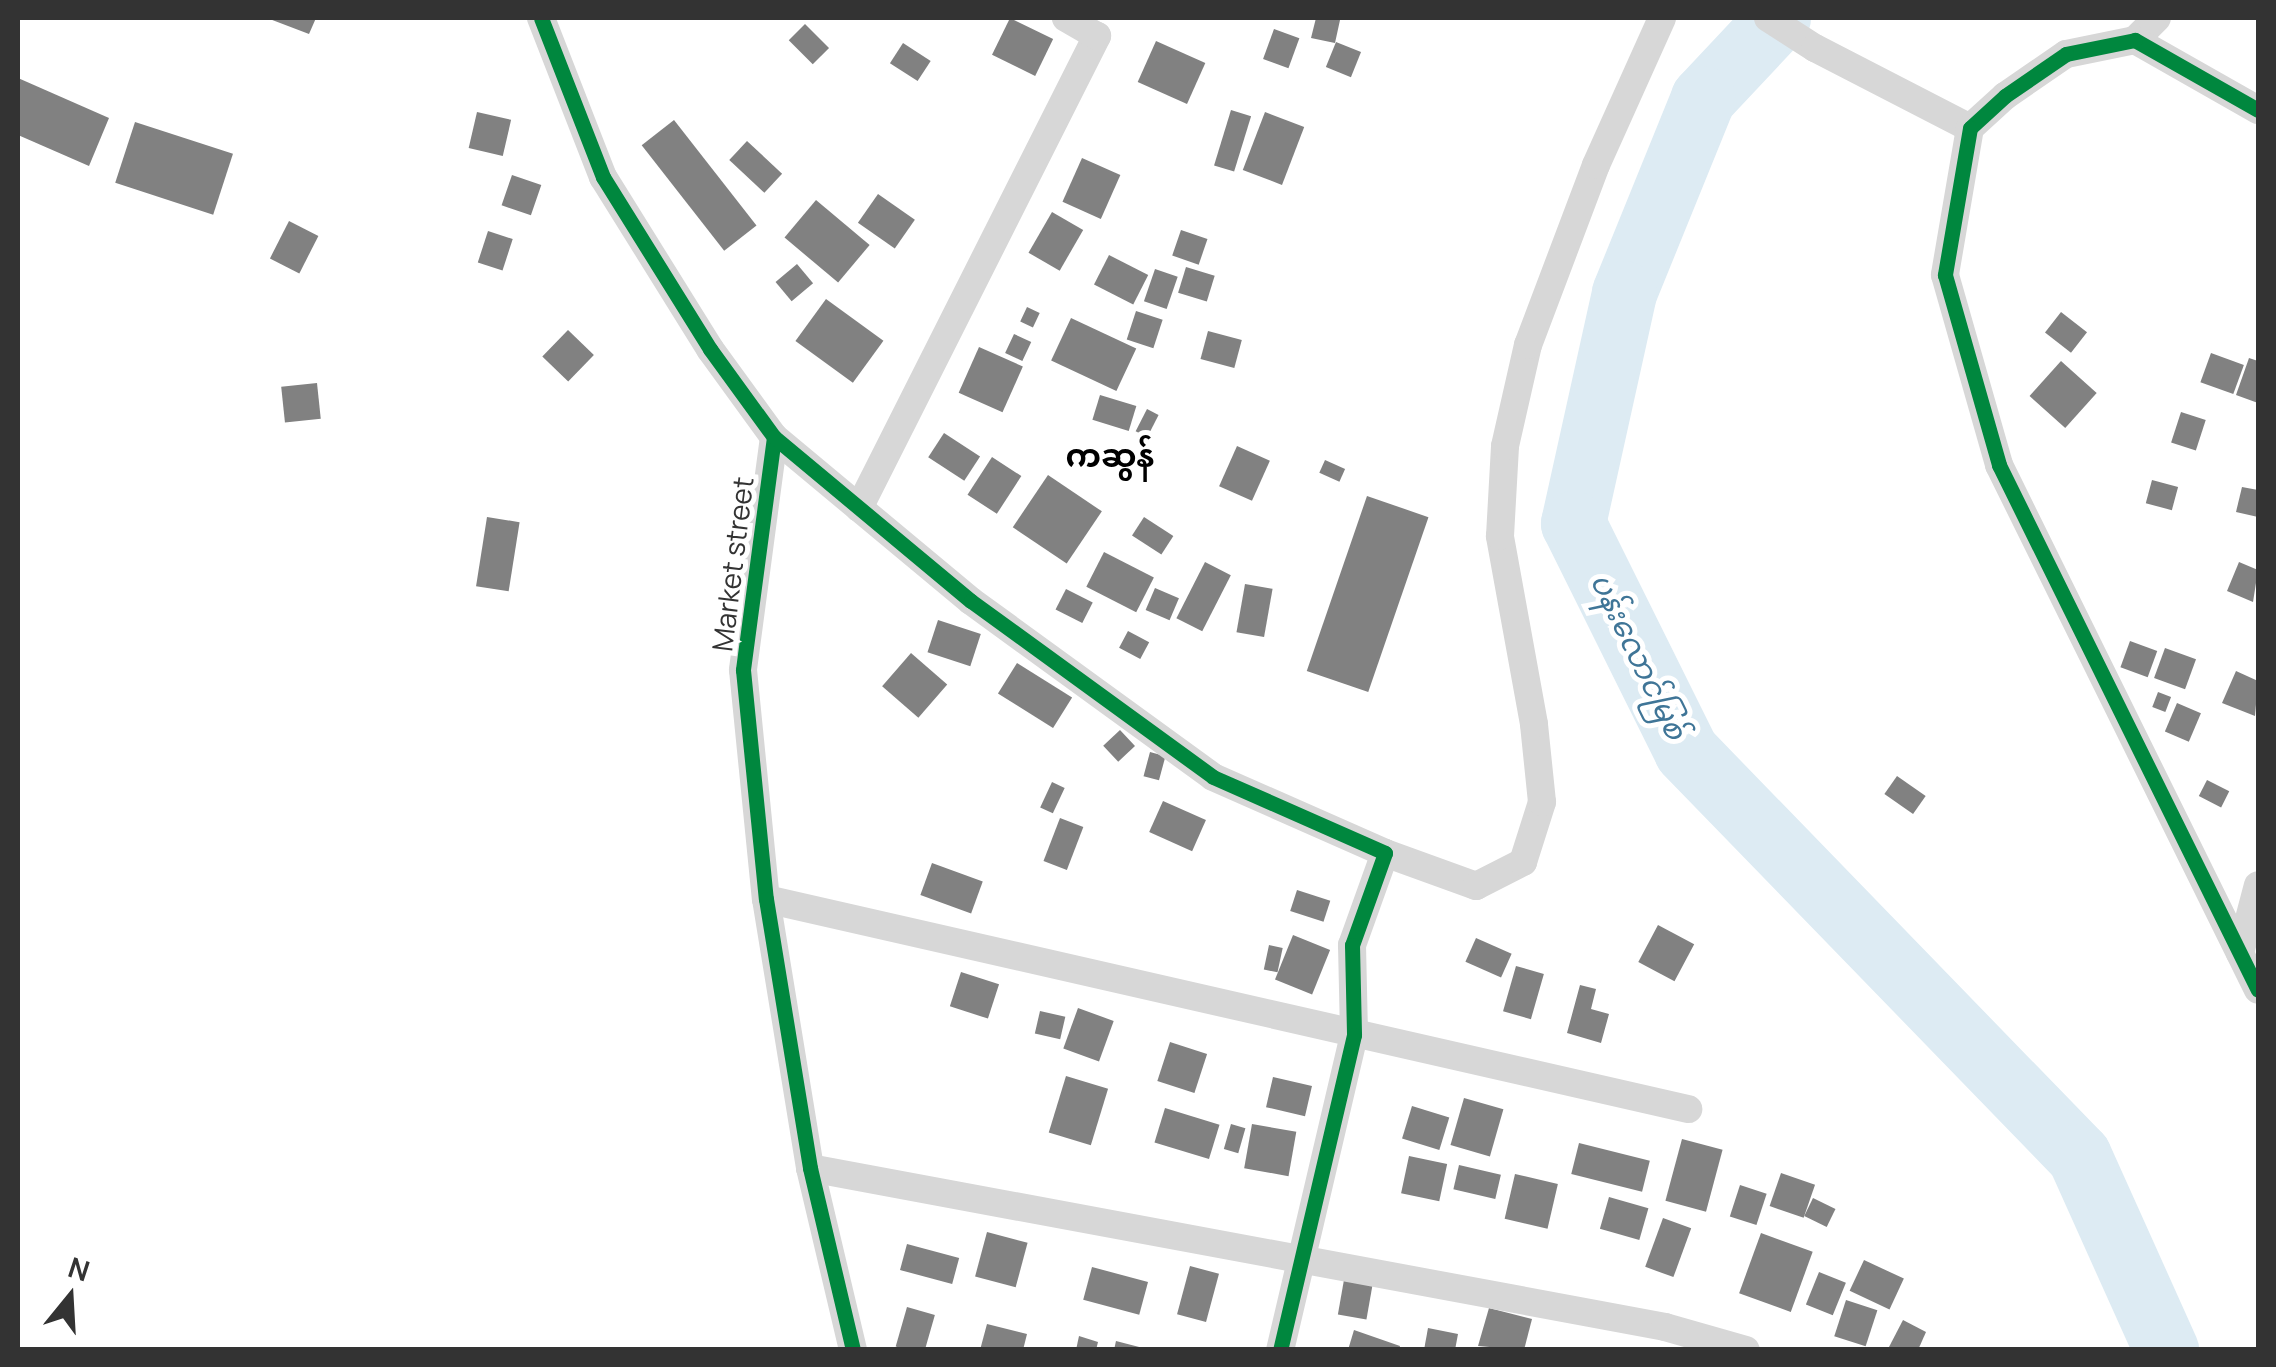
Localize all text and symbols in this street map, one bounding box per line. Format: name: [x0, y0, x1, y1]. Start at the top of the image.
district label: ကဆွန်: [1065, 436, 1155, 474]
street label: Market street: [705, 475, 759, 653]
water label: ပန်းလောင်မြစ်: [1583, 567, 1695, 745]
north arrow: [20, 1247, 120, 1347]
text: N: [64, 1247, 95, 1290]

